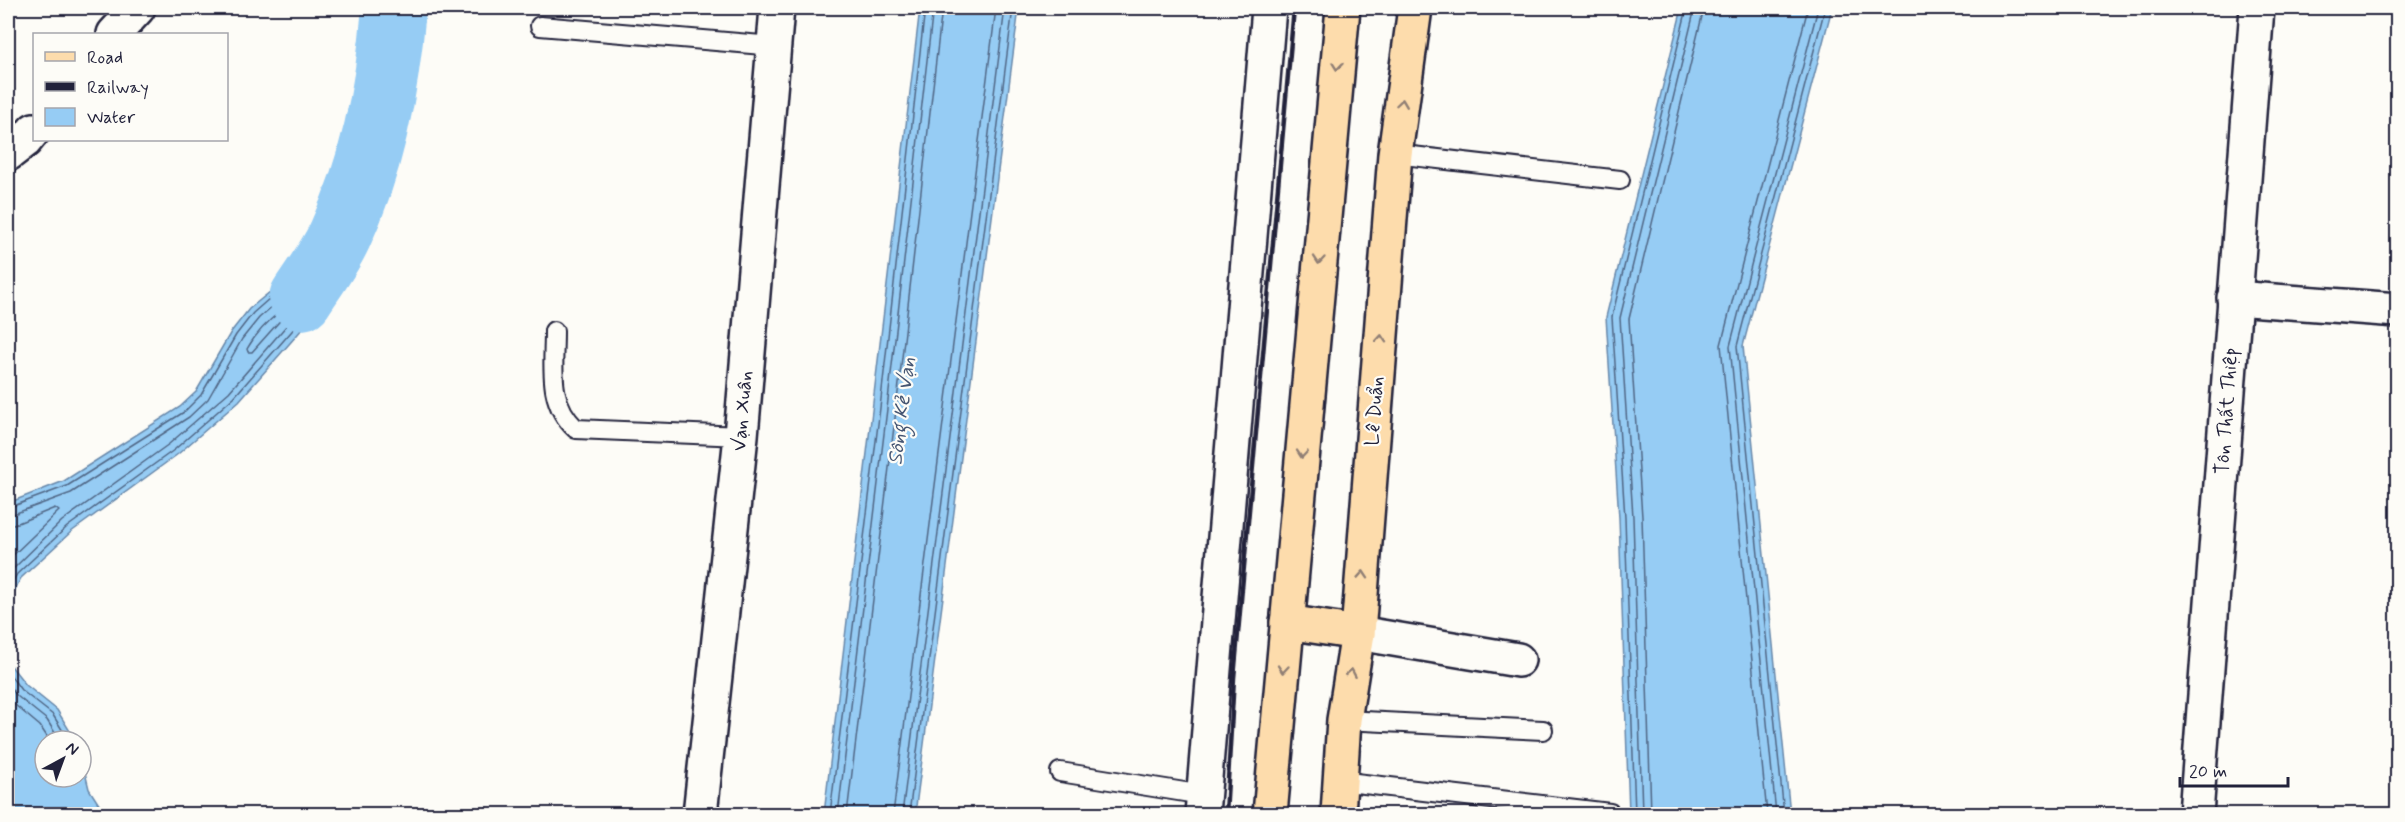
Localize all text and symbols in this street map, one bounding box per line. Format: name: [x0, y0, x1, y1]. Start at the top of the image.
legend: [33, 33, 228, 141]
text: Road: [87, 46, 123, 70]
one-way arrow: [1331, 61, 1344, 70]
text: Railway: [87, 76, 149, 100]
one-way arrow: [1395, 98, 1408, 107]
text: Water: [87, 106, 136, 130]
one-way arrow: [1313, 255, 1326, 264]
one-way arrow: [1374, 334, 1387, 343]
street label: Tôn Thất Thiệp: [2209, 347, 2245, 475]
water label: Sông Kẻ Vạn: [881, 355, 924, 467]
street label: Vạn Xuân: [726, 370, 760, 452]
street label: Lê Duẩn: [1359, 375, 1391, 447]
one-way arrow: [1296, 450, 1309, 459]
one-way arrow: [1356, 571, 1369, 580]
one-way arrow: [1277, 665, 1290, 674]
one-way arrow: [1345, 668, 1357, 677]
north arrow: [33, 729, 93, 789]
text: N: [61, 737, 83, 760]
scale bar: [2180, 750, 2288, 788]
text: 20 m: [2189, 760, 2227, 784]

